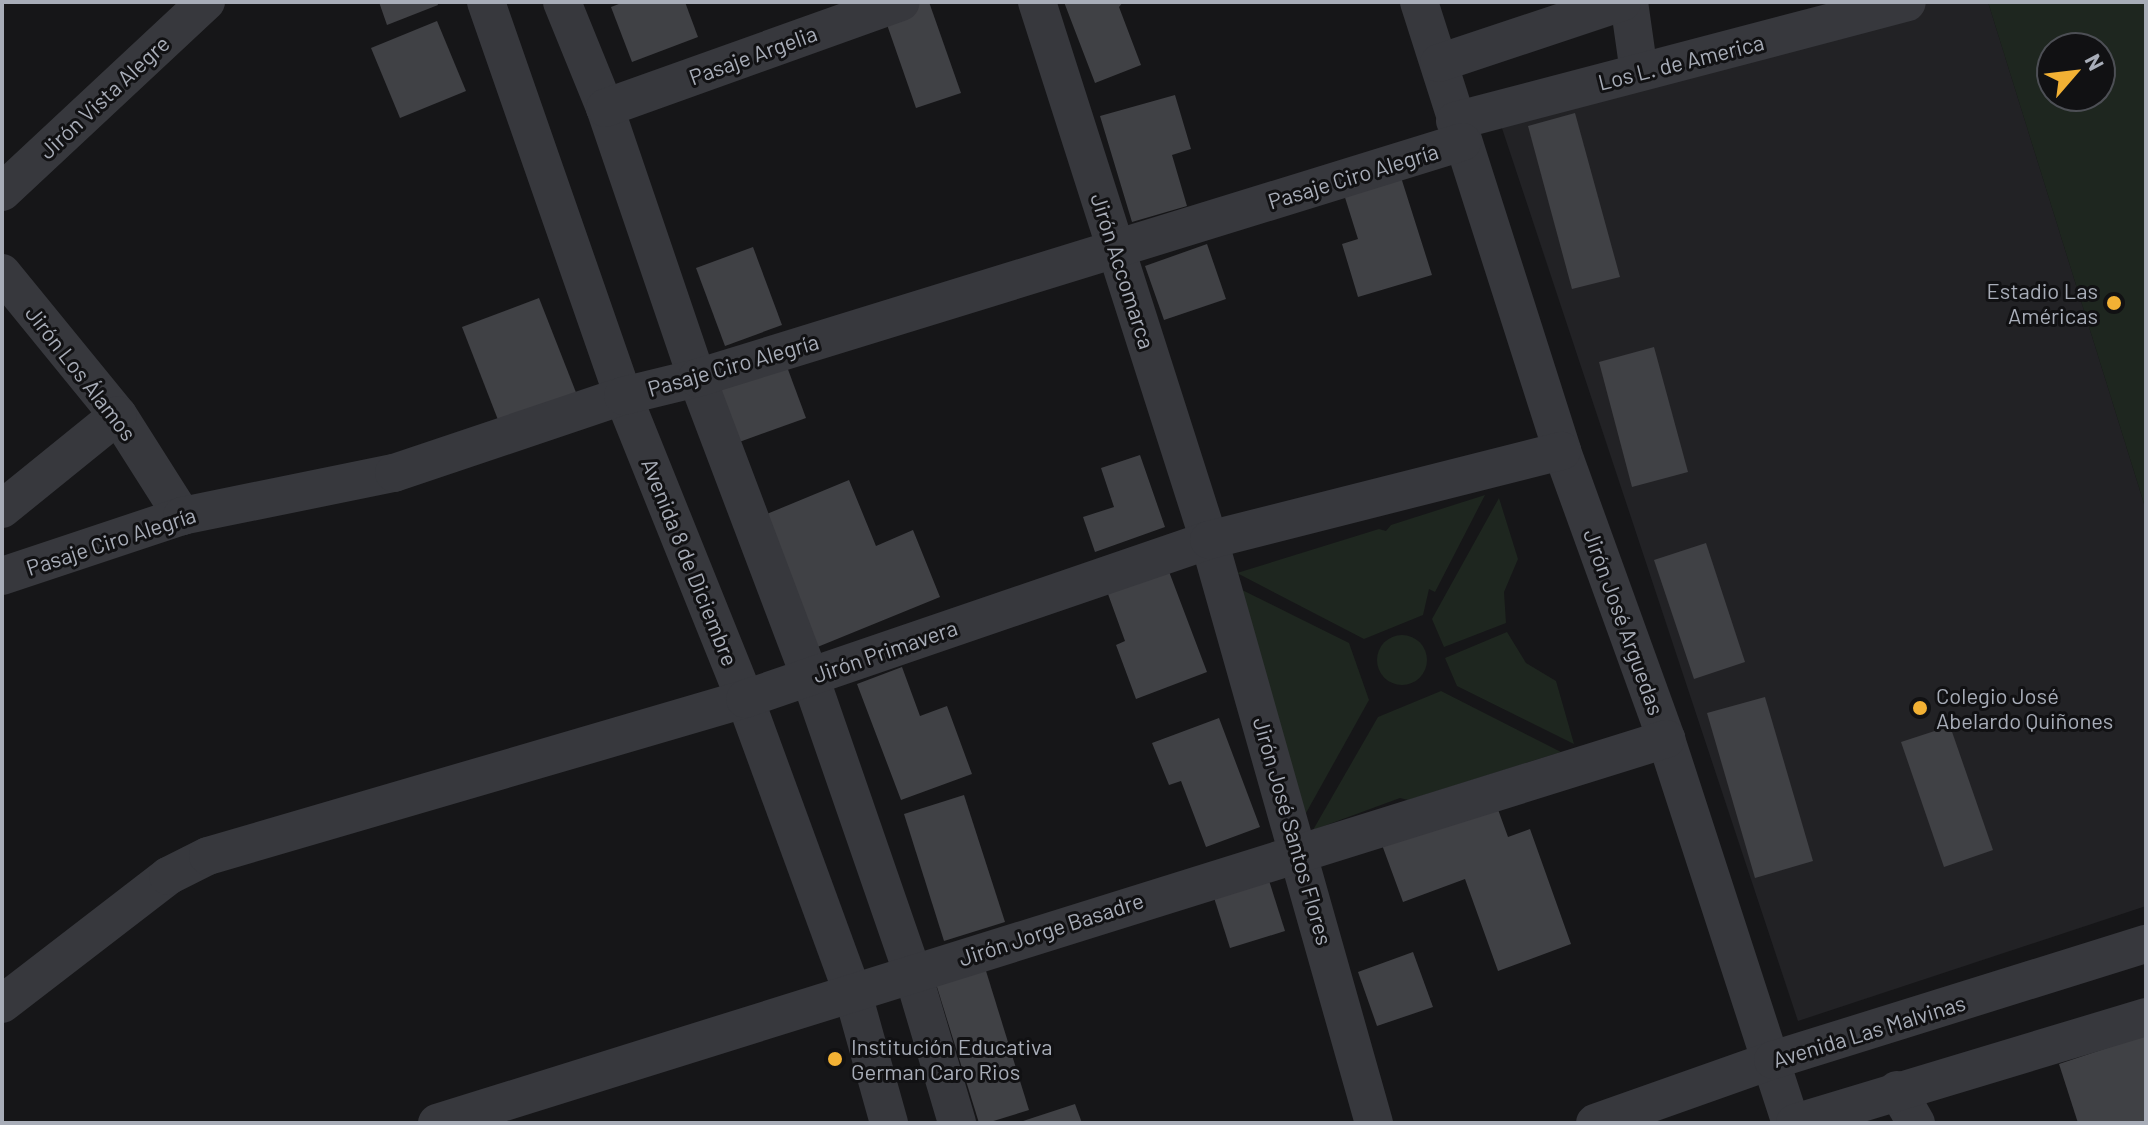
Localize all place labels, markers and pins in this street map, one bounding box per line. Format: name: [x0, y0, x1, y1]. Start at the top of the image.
place label: Estadio Las Américas: [1987, 277, 2098, 328]
marker: Estadio Las Américas: [2105, 294, 2123, 312]
place label: Colegio José Abelardo Quiñones: [1936, 682, 2113, 734]
marker: Colegio José Abelardo Quiñones: [1911, 699, 1929, 717]
place label: Institución Educativa German Caro Rios: [851, 1033, 1052, 1084]
marker: Institución Educativa German Caro Rios: [826, 1050, 844, 1068]

